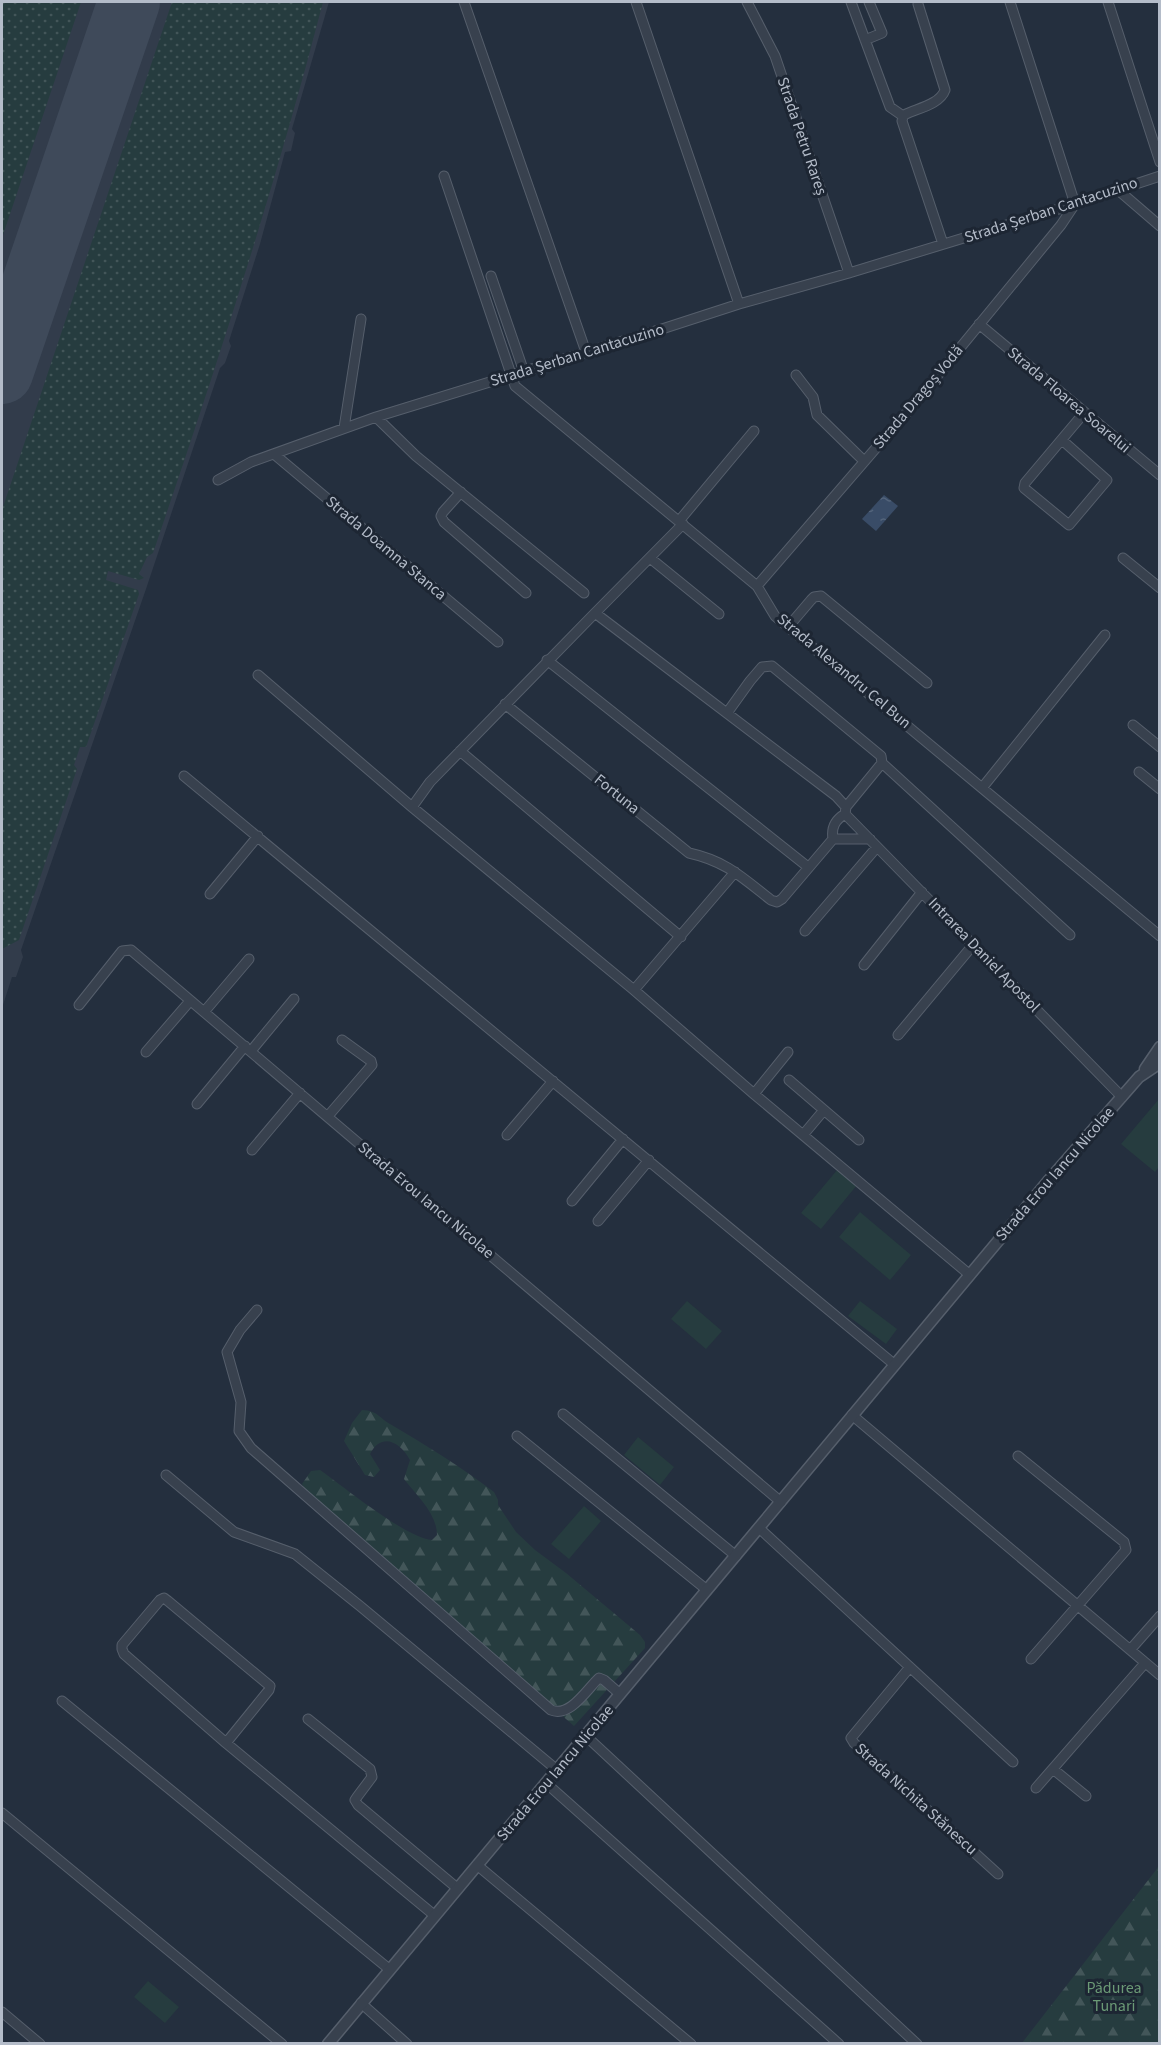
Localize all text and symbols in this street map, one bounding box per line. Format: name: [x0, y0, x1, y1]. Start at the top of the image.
street label: Strada Petru Rareș: [772, 74, 833, 198]
street label: Strada Șerban Cantacuzino: [962, 172, 1140, 248]
street label: Strada Șerban Cantacuzino: [487, 318, 667, 392]
street label: Strada Dragoș Vodă: [868, 340, 968, 454]
street label: Strada Floarea Soarelui: [1003, 342, 1135, 458]
street label: Strada Doamna Stanca: [321, 491, 451, 605]
street label: Strada Alexandru Cel Bun: [772, 608, 916, 734]
street label: Fortuna: [590, 769, 644, 819]
street label: Intrarea Daniel Apostol: [923, 893, 1045, 1017]
street label: Strada Erou Iancu Nicolae: [990, 1102, 1120, 1246]
street label: Strada Erou Iancu Nicolae: [353, 1136, 499, 1264]
street label: Strada Erou Iancu Nicolae: [491, 1700, 619, 1846]
street label: Strada Nichita Stănescu: [850, 1738, 982, 1860]
park label: Pădurea Tunari: [1086, 1977, 1142, 2017]

